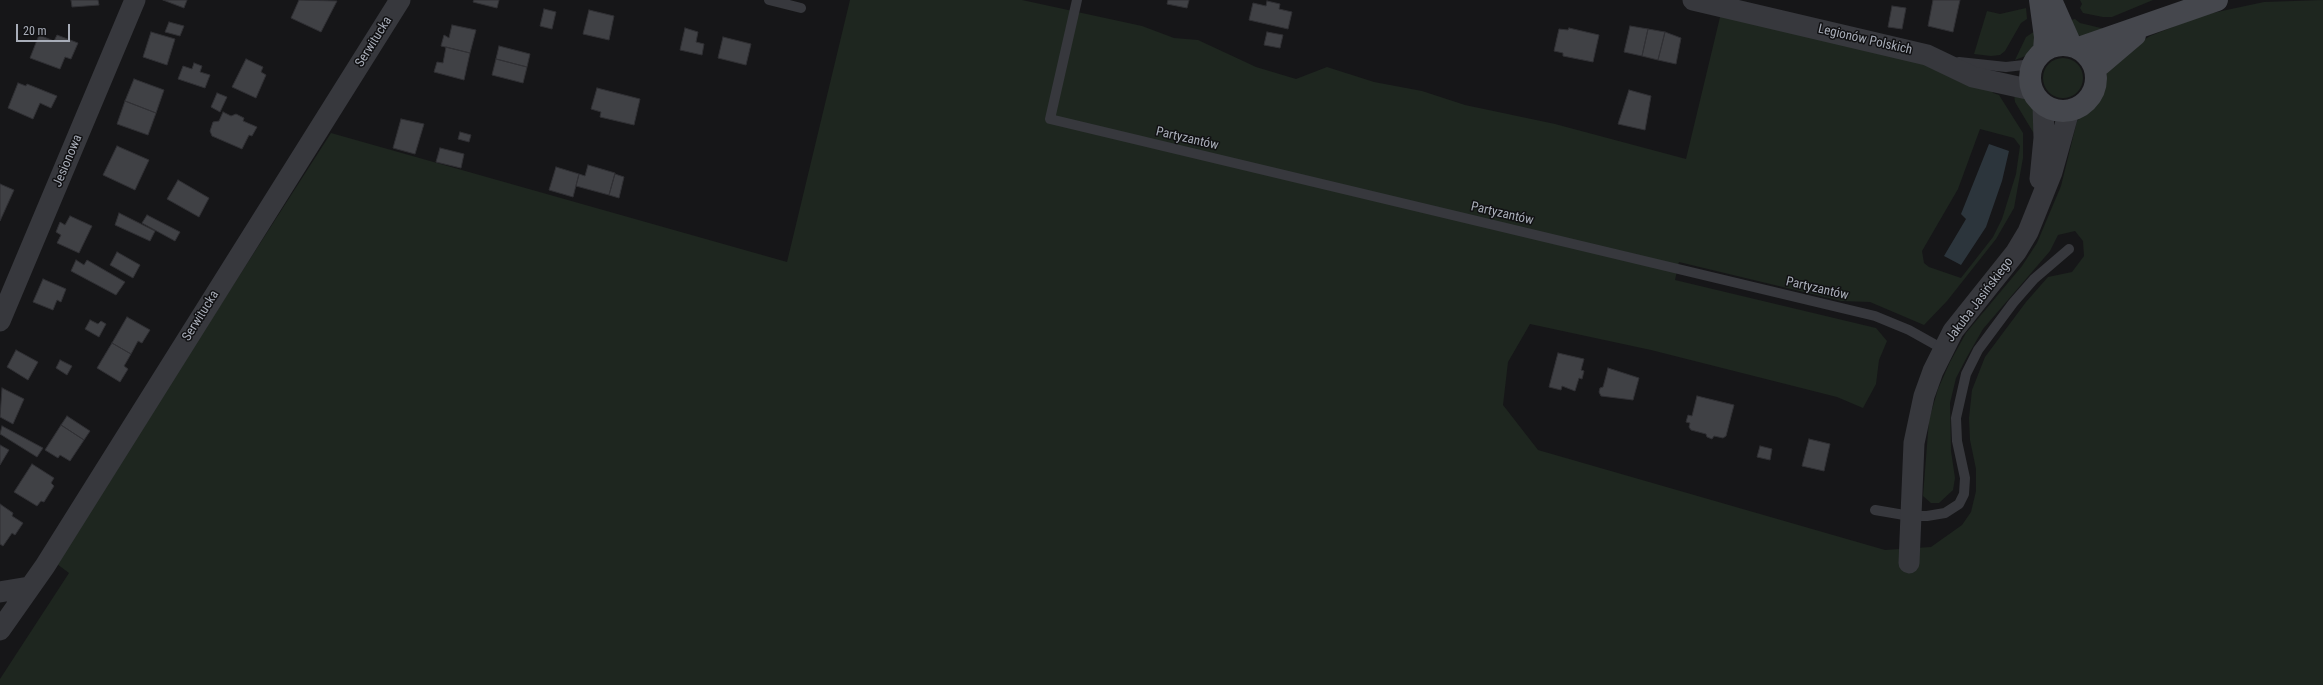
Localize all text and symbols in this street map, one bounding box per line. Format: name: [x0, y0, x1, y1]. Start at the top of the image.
street label: Serwitucka: [352, 14, 396, 70]
scale bar: [18, 16, 72, 42]
street label: Legionów Polskich: [1816, 22, 1914, 58]
text: 20 m: [23, 24, 47, 38]
street label: Partyzantów: [1154, 124, 1220, 154]
street label: Jesionowa: [50, 132, 86, 190]
street label: Partyzantów: [1469, 199, 1535, 229]
street label: Jakuba Jasińskiego: [1943, 255, 2017, 345]
street label: Partyzantów: [1784, 274, 1850, 304]
street label: Serwitucka: [179, 288, 223, 344]

